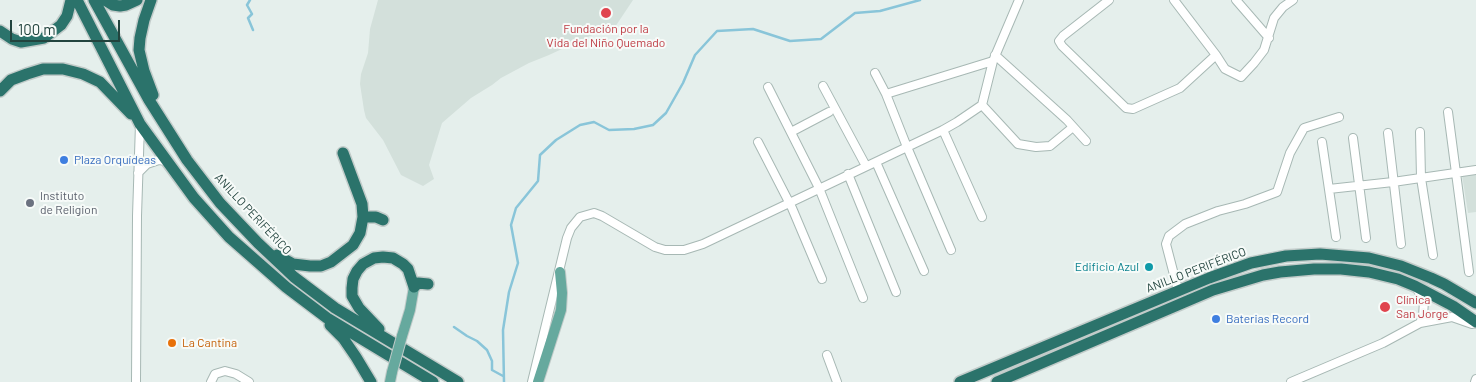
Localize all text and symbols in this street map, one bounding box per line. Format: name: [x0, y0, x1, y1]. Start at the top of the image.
marker: Fundación por la Vida del Niño Quemado: [599, 6, 613, 20]
scale bar: [12, 10, 122, 42]
text: 100 m: [18, 20, 56, 38]
place label: Fundación por la Vida del Niño Quemado: [547, 22, 665, 50]
place label: Plaza Orquídeas: [74, 153, 156, 167]
marker: Plaza Orquídeas: [58, 154, 70, 166]
street label: ANILLO PERIFÉRICO: [212, 170, 294, 258]
place label: Instituto de Religion: [40, 189, 97, 217]
marker: Instituto de Religion: [24, 197, 36, 209]
street label: ANILLO PERIFÉRICO: [1144, 244, 1248, 296]
place label: Edificio Azul: [1075, 260, 1139, 274]
marker: Edificio Azul: [1143, 261, 1155, 273]
place label: Clínica San Jorge: [1396, 293, 1448, 321]
marker: Clínica San Jorge: [1378, 300, 1392, 314]
place label: Baterias Record: [1226, 312, 1309, 326]
marker: Baterias Record: [1210, 313, 1222, 325]
place label: La Cantina: [182, 336, 237, 350]
marker: La Cantina: [166, 337, 178, 349]

